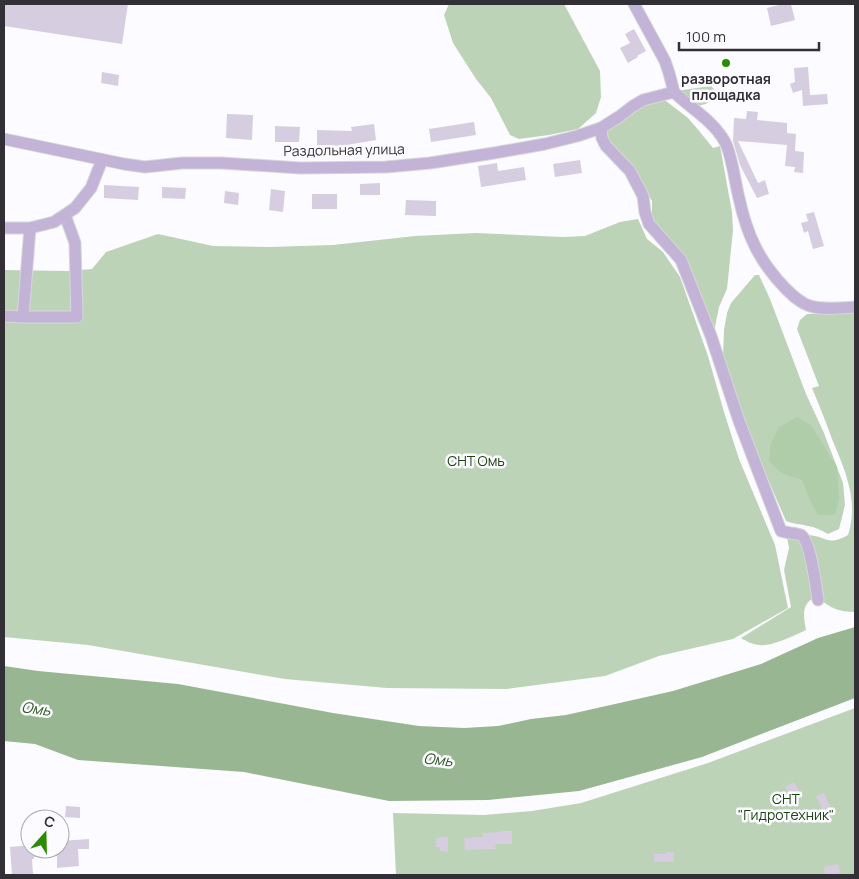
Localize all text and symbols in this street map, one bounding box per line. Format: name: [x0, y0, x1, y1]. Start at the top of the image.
scale bar: [679, 20, 819, 52]
text: 100 m: [686, 26, 726, 47]
marker: разворотная площадка: [720, 57, 732, 69]
place label: разворотная площадка: [681, 69, 771, 104]
street label: Раздольная улица: [283, 139, 405, 160]
park label: СНТ Омь: [447, 451, 505, 470]
water label: Омь: [20, 696, 53, 721]
water label: Омь: [422, 748, 455, 772]
park label: СНТ "Гидротехник": [738, 789, 834, 824]
north arrow: [20, 809, 70, 859]
text: С: [42, 811, 58, 832]

